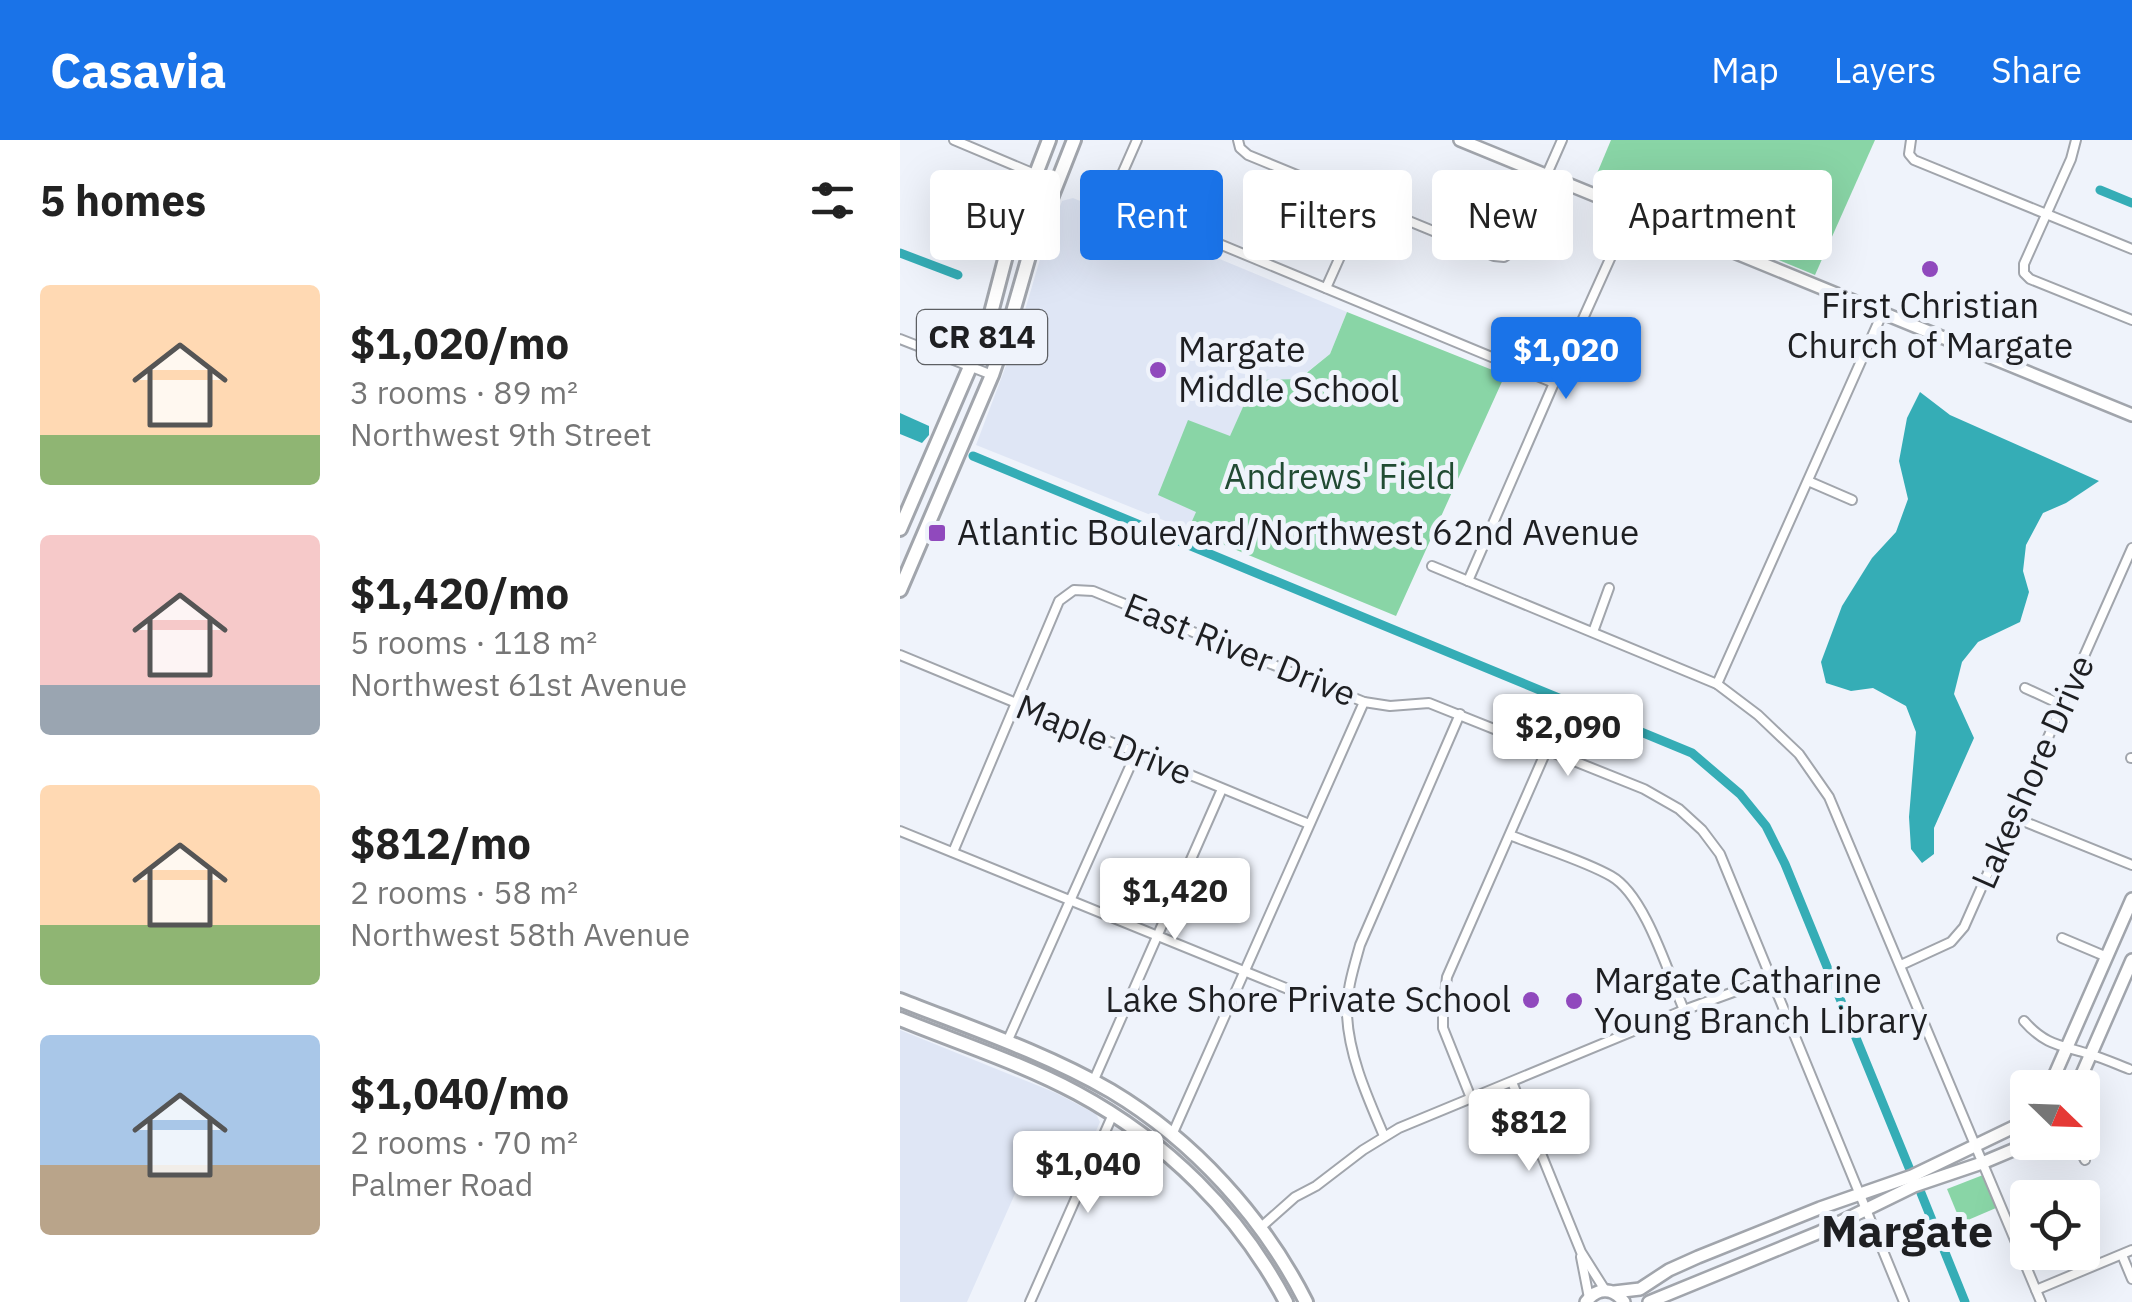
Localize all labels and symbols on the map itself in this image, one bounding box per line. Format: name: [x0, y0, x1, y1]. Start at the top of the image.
marker: First Christian Church of Margate: [1919, 258, 1941, 280]
place label: First Christian Church of Margate: [1787, 282, 2073, 368]
road number: CR 814: [917, 310, 1047, 364]
pin: $1,020: [1485, 317, 1647, 402]
place label: Margate Middle School: [1178, 326, 1399, 412]
marker: Margate Middle School: [1147, 359, 1169, 381]
park label: Andrews' Field: [1224, 453, 1456, 499]
place label: Atlantic Boulevard/Northwest 62nd Avenue: [957, 509, 1639, 555]
marker: Atlantic Boulevard/Northwest 62nd Avenue: [926, 522, 948, 544]
street label: East River Drive: [1118, 582, 1363, 716]
street label: Lakeshore Drive: [1960, 648, 2104, 896]
street label: Maple Drive: [1010, 683, 1199, 795]
pin: $2,090: [1487, 694, 1649, 779]
pin: $1,420: [1094, 858, 1256, 943]
place label: Margate Catharine Young Branch Library: [1594, 957, 1928, 1043]
place label: Lake Shore Private School: [1105, 976, 1511, 1022]
marker: Lake Shore Private School: [1520, 989, 1542, 1011]
marker: Margate Catharine Young Branch Library: [1563, 990, 1585, 1012]
north arrow: [2010, 1070, 2100, 1160]
pin: $812: [1470, 1089, 1588, 1174]
pin: $1,040: [1007, 1131, 1169, 1216]
district label: Margate: [1821, 1201, 1993, 1259]

